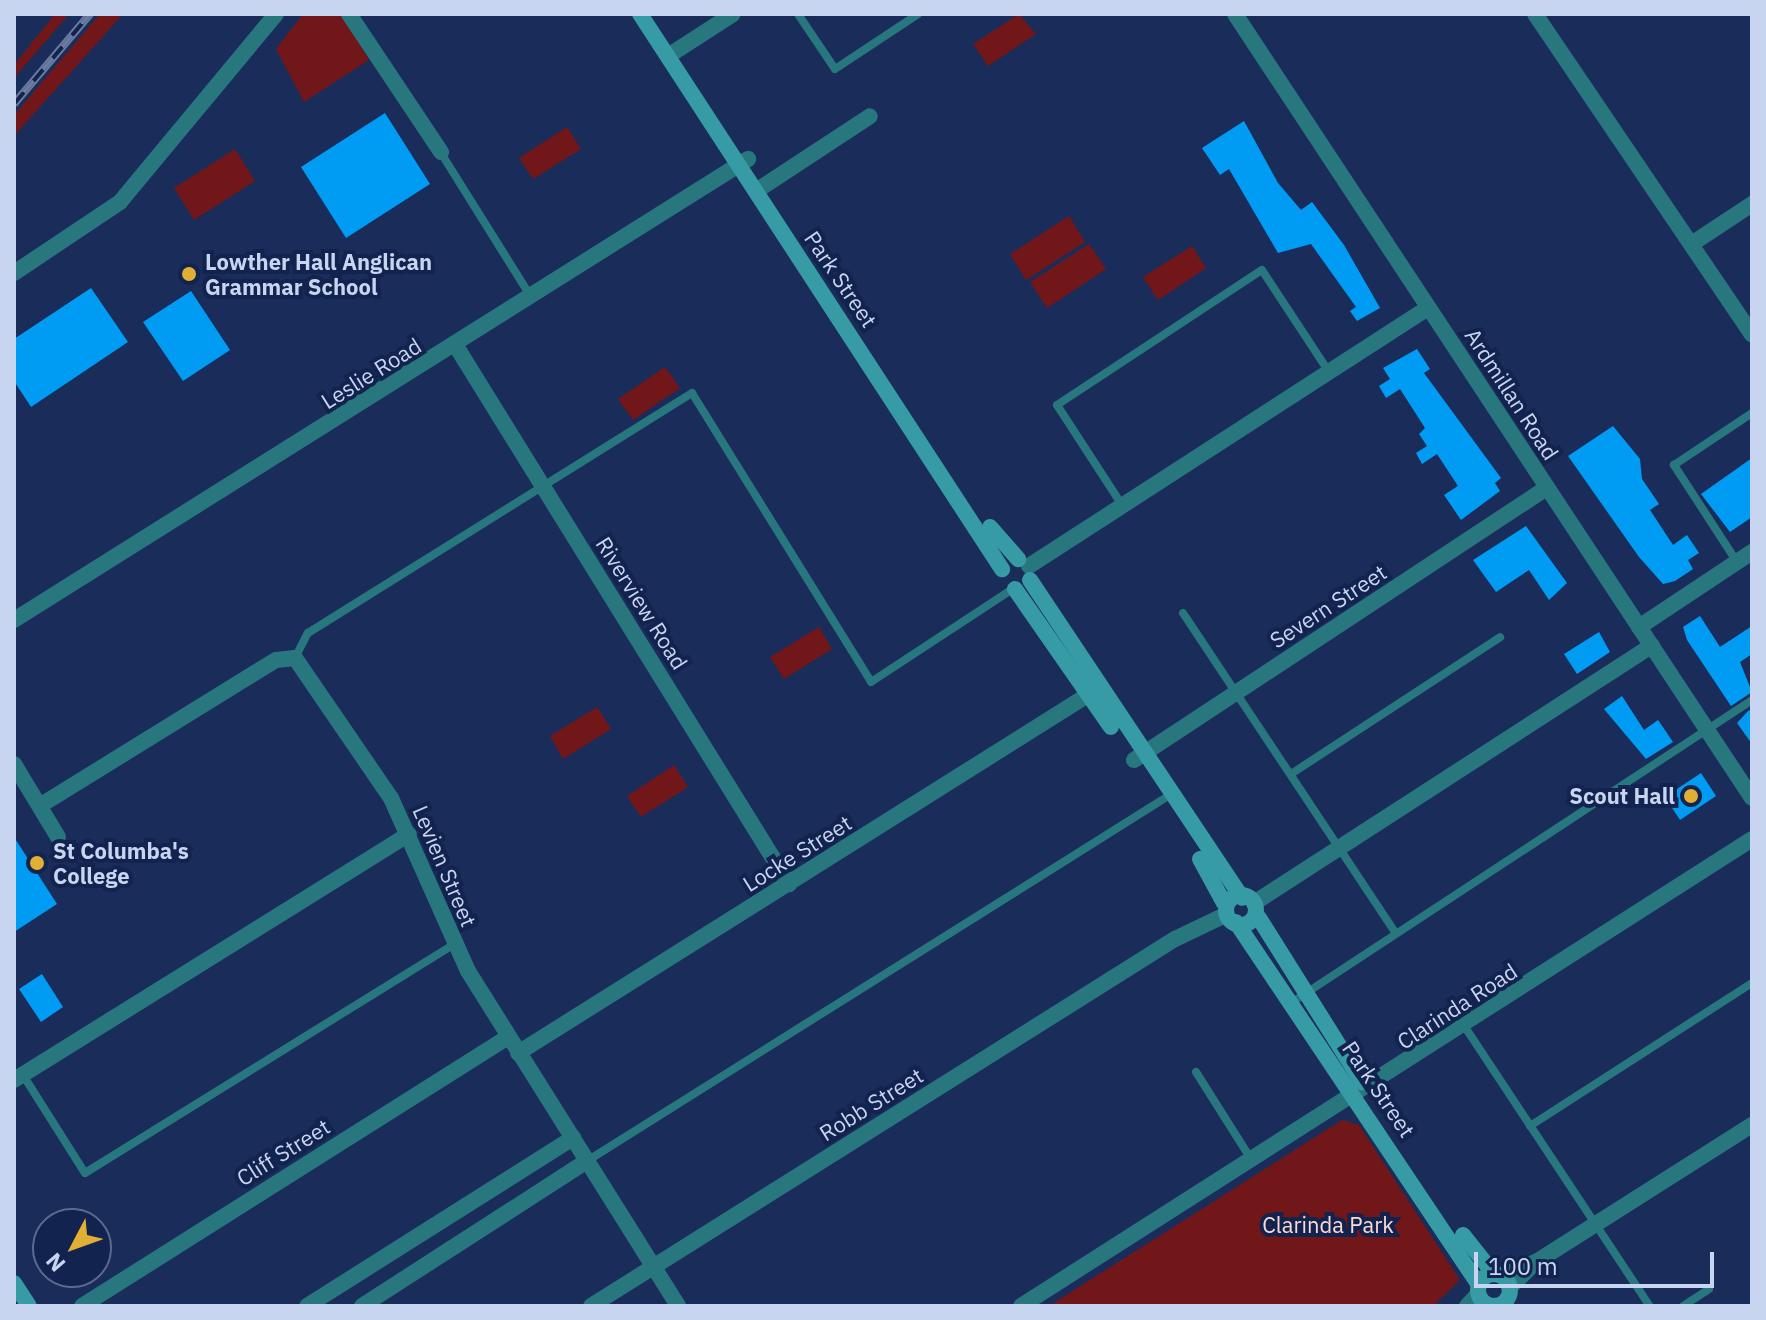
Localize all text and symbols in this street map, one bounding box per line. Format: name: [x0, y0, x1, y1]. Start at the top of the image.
street label: Park Street: [799, 226, 883, 332]
place label: Lowther Hall Anglican Grammar School: [205, 248, 432, 300]
marker: Lowther Hall Anglican Grammar School: [180, 265, 198, 283]
street label: Ardmillan Road: [1460, 323, 1564, 465]
street label: Leslie Road: [316, 332, 426, 414]
street label: Riverview Road: [591, 532, 693, 674]
street label: Severn Street: [1265, 559, 1391, 653]
place label: Scout Hall: [1569, 783, 1675, 809]
marker: Scout Hall: [1682, 787, 1700, 805]
street label: Levien Street: [408, 801, 482, 931]
street label: Locke Street: [738, 809, 856, 897]
place label: St Columba's College: [53, 837, 189, 888]
marker: St Columba's College: [28, 854, 46, 872]
street label: Clarinda Road: [1392, 957, 1522, 1055]
street label: Park Street: [1337, 1036, 1421, 1142]
street label: Robb Street: [814, 1062, 928, 1146]
street label: Cliff Street: [232, 1113, 334, 1191]
north arrow: [32, 1208, 112, 1288]
park label: Clarinda Park: [1262, 1212, 1394, 1238]
scale bar: [1478, 1236, 1718, 1286]
text: N: [39, 1247, 71, 1278]
text: 100 m: [1488, 1250, 1558, 1282]

